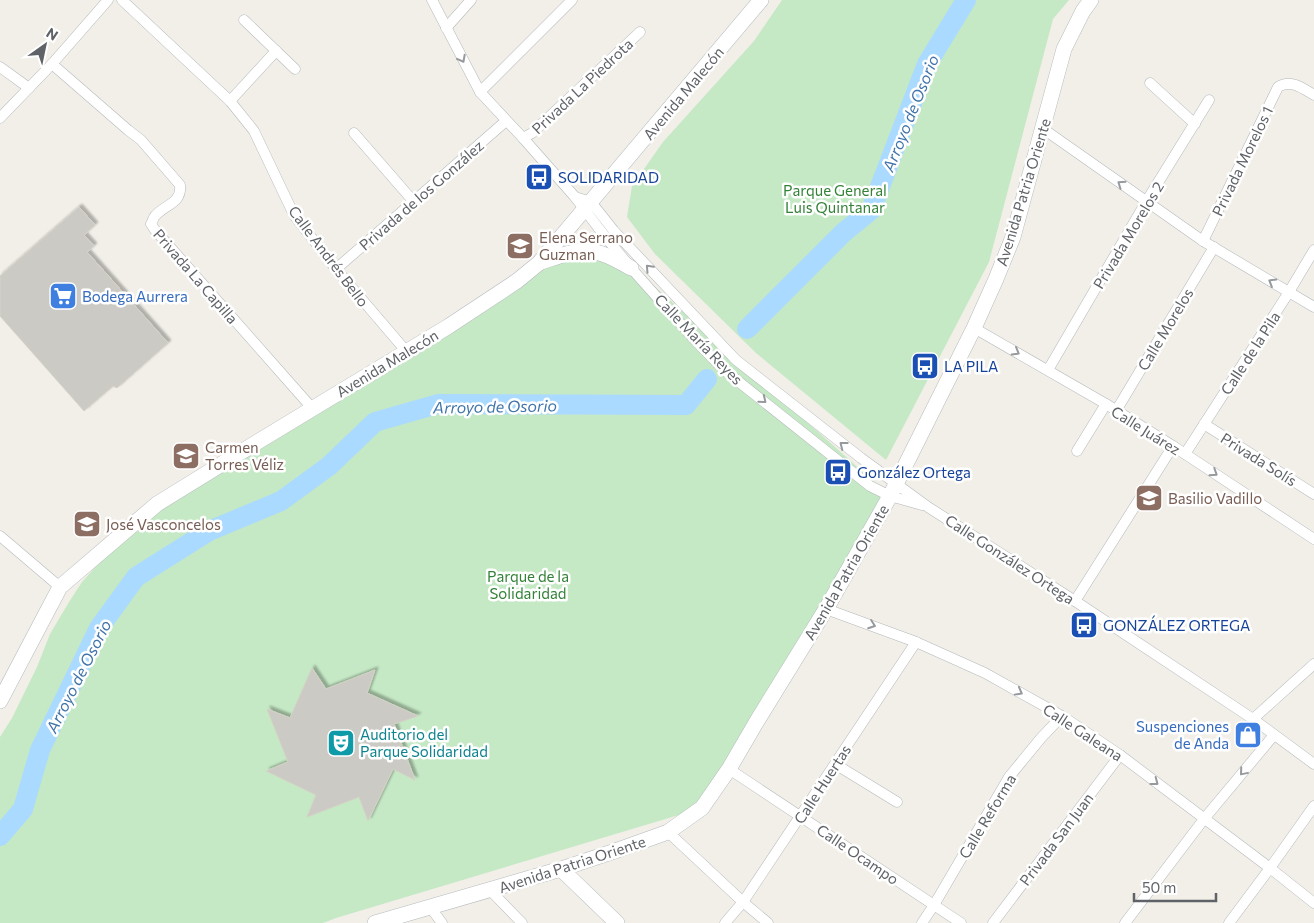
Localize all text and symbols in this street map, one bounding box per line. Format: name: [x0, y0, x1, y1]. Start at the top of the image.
north arrow: [20, 20, 70, 70]
text: N: [43, 24, 61, 44]
street label: Privada La Piedrota: [528, 34, 636, 138]
street label: Avenida Malecón: [639, 43, 727, 143]
water label: Arroyo de Osorio: [878, 52, 942, 175]
one-way arrow: [456, 54, 466, 63]
street label: Privada Morelos 1: [1208, 103, 1276, 219]
street label: Avenida Patria Oriente: [992, 116, 1054, 268]
street label: Privada de los González: [355, 136, 487, 254]
bus stop icon: SOLIDARIDAD: [524, 162, 554, 192]
place label: SOLIDARIDAD: [558, 168, 659, 186]
street label: Privada Morelos 2: [1089, 178, 1167, 292]
park label: Parque General Luis Quintanar: [783, 181, 887, 216]
one-way arrow: [1117, 181, 1127, 190]
street label: Calle Andrés Bello: [285, 202, 373, 310]
street label: Privada La Capilla: [150, 225, 242, 327]
place label: Elena Serrano Guzman: [539, 228, 633, 263]
school or university icon: Elena Serrano Guzman: [505, 231, 535, 261]
one-way arrow: [646, 264, 655, 273]
one-way arrow: [1269, 278, 1278, 288]
supermarket icon: Bodega Aurrera: [48, 281, 78, 311]
street label: Calle Morelos: [1133, 284, 1197, 373]
place label: Bodega Aurrera: [82, 287, 188, 305]
street label: Calle María Reyes: [651, 290, 747, 388]
street label: Calle de la Pila: [1216, 308, 1284, 398]
street label: Avenida Malecón: [333, 325, 441, 401]
one-way arrow: [1011, 346, 1020, 356]
bus stop icon: LA PILA: [910, 351, 940, 381]
place label: LA PILA: [944, 357, 998, 375]
water label: Arroyo de Osorio: [432, 395, 557, 417]
one-way arrow: [757, 395, 766, 404]
street label: Calle Juárez: [1108, 402, 1184, 458]
street label: Privada Solís: [1218, 429, 1301, 490]
place label: Carmen Torres Véliz: [205, 438, 284, 473]
school or university icon: Carmen Torres Véliz: [171, 441, 201, 471]
one-way arrow: [840, 441, 849, 450]
bus stop icon: González Ortega: [823, 457, 853, 487]
place label: González Ortega: [857, 463, 971, 481]
one-way arrow: [1209, 467, 1218, 476]
school or university icon: Basilio Vadillo: [1134, 483, 1164, 513]
place label: Basilio Vadillo: [1168, 489, 1262, 507]
street label: Avenida Patria Oriente: [800, 501, 892, 643]
school or university icon: José Vasconcelos: [72, 509, 102, 539]
street label: Calle González Ortega: [942, 510, 1078, 608]
place label: José Vasconcelos: [106, 515, 221, 533]
park label: Parque de la Solidaridad: [487, 567, 569, 602]
bus stop icon: GONZÁLEZ ORTEGA: [1069, 610, 1099, 640]
place label: GONZÁLEZ ORTEGA: [1103, 615, 1250, 634]
water label: Arroyo de Osorio: [41, 616, 115, 736]
one-way arrow: [867, 619, 876, 629]
one-way arrow: [1014, 686, 1023, 696]
street label: Calle Galeana: [1040, 700, 1126, 764]
place label: Suspenciones de Anda: [1136, 717, 1229, 752]
shop icon: Suspenciones de Anda: [1233, 720, 1263, 750]
place label: Auditorio del Parque Solidaridad: [360, 725, 488, 760]
theatre icon: Auditorio del Parque Solidaridad: [326, 728, 356, 758]
street label: Calle Huertas: [790, 741, 854, 827]
one-way arrow: [1239, 767, 1248, 776]
street label: Calle Reforma: [955, 771, 1019, 861]
one-way arrow: [1149, 776, 1159, 785]
street label: Privada San Juan: [1015, 789, 1097, 889]
street label: Calle Ocampo: [814, 820, 902, 888]
street label: Avenida Patria Oriente: [496, 832, 648, 896]
scale bar: [1134, 870, 1216, 902]
text: 50 m: [1142, 878, 1176, 896]

